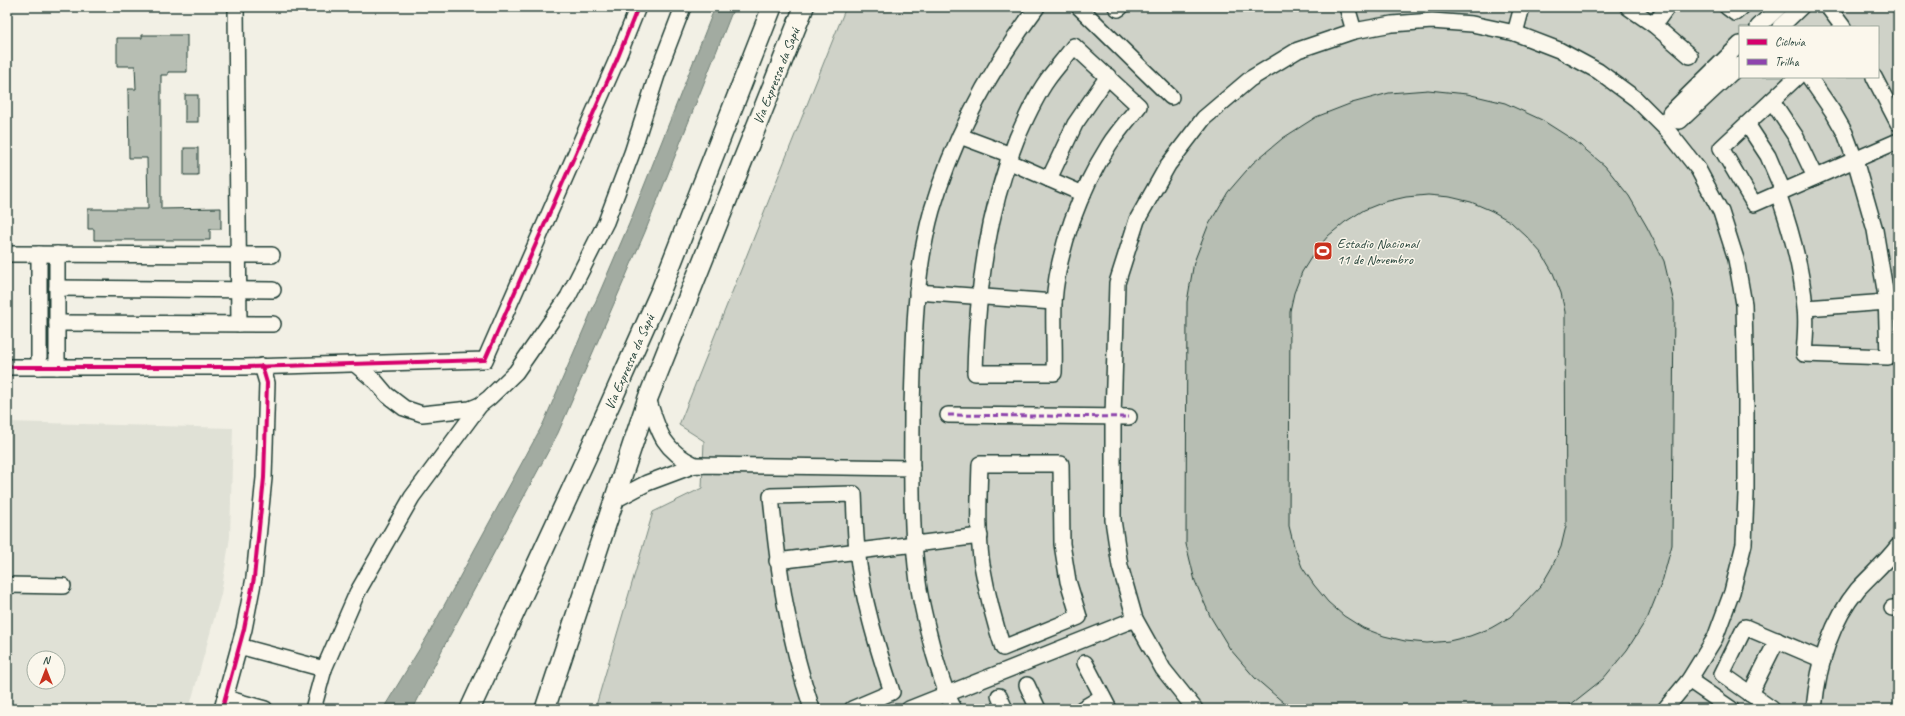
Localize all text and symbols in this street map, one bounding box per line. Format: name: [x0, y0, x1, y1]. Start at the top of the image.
street label: Via Expressa da Sapú: [749, 24, 804, 127]
legend: [1739, 26, 1879, 78]
text: Ciclovia: [1775, 34, 1806, 50]
text: Trilha: [1775, 54, 1800, 70]
place label: Estadio Nacional 11 de Novembro: [1337, 235, 1421, 268]
sports icon: Estadio Nacional 11 de Novembro: [1312, 240, 1334, 262]
street label: Via Expressa da Sapú: [601, 310, 659, 412]
north arrow: [26, 650, 66, 690]
text: N: [43, 653, 52, 667]

